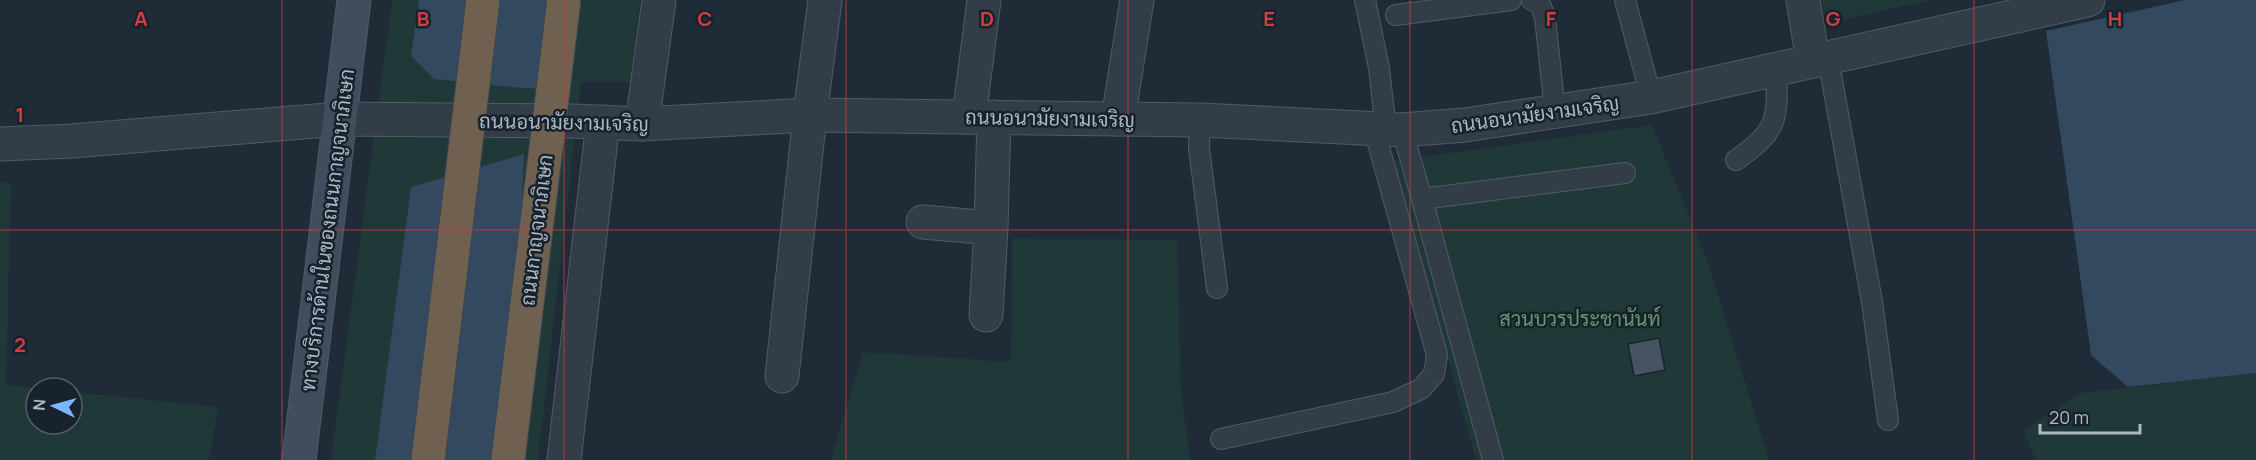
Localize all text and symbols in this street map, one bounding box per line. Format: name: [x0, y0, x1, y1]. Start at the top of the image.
text: A: [134, 5, 148, 32]
text: B: [417, 5, 430, 32]
text: C: [698, 5, 712, 32]
text: D: [980, 5, 994, 32]
text: E: [1263, 5, 1275, 32]
text: F: [1546, 5, 1557, 32]
text: G: [1826, 5, 1841, 32]
text: H: [2108, 5, 2122, 32]
street label: ทางบริการด้านในของถนนกาญจนาภิเษก: [294, 67, 360, 393]
street label: ถนนอนามัยงามเจริญ: [1449, 89, 1621, 139]
text: 1: [16, 101, 24, 128]
street label: ถนนอนามัยงามเจริญ: [965, 103, 1135, 133]
street label: ถนนอนามัยงามเจริญ: [479, 107, 649, 137]
street label: ถนนกาญจนาภิเษก: [513, 153, 559, 307]
park label: สวนบวรประชานันท์: [1499, 305, 1661, 332]
text: 2: [14, 331, 26, 358]
north arrow: [24, 376, 84, 436]
scale bar: [2040, 397, 2140, 435]
text: N: [28, 398, 51, 411]
text: 20 m: [2049, 405, 2089, 429]

